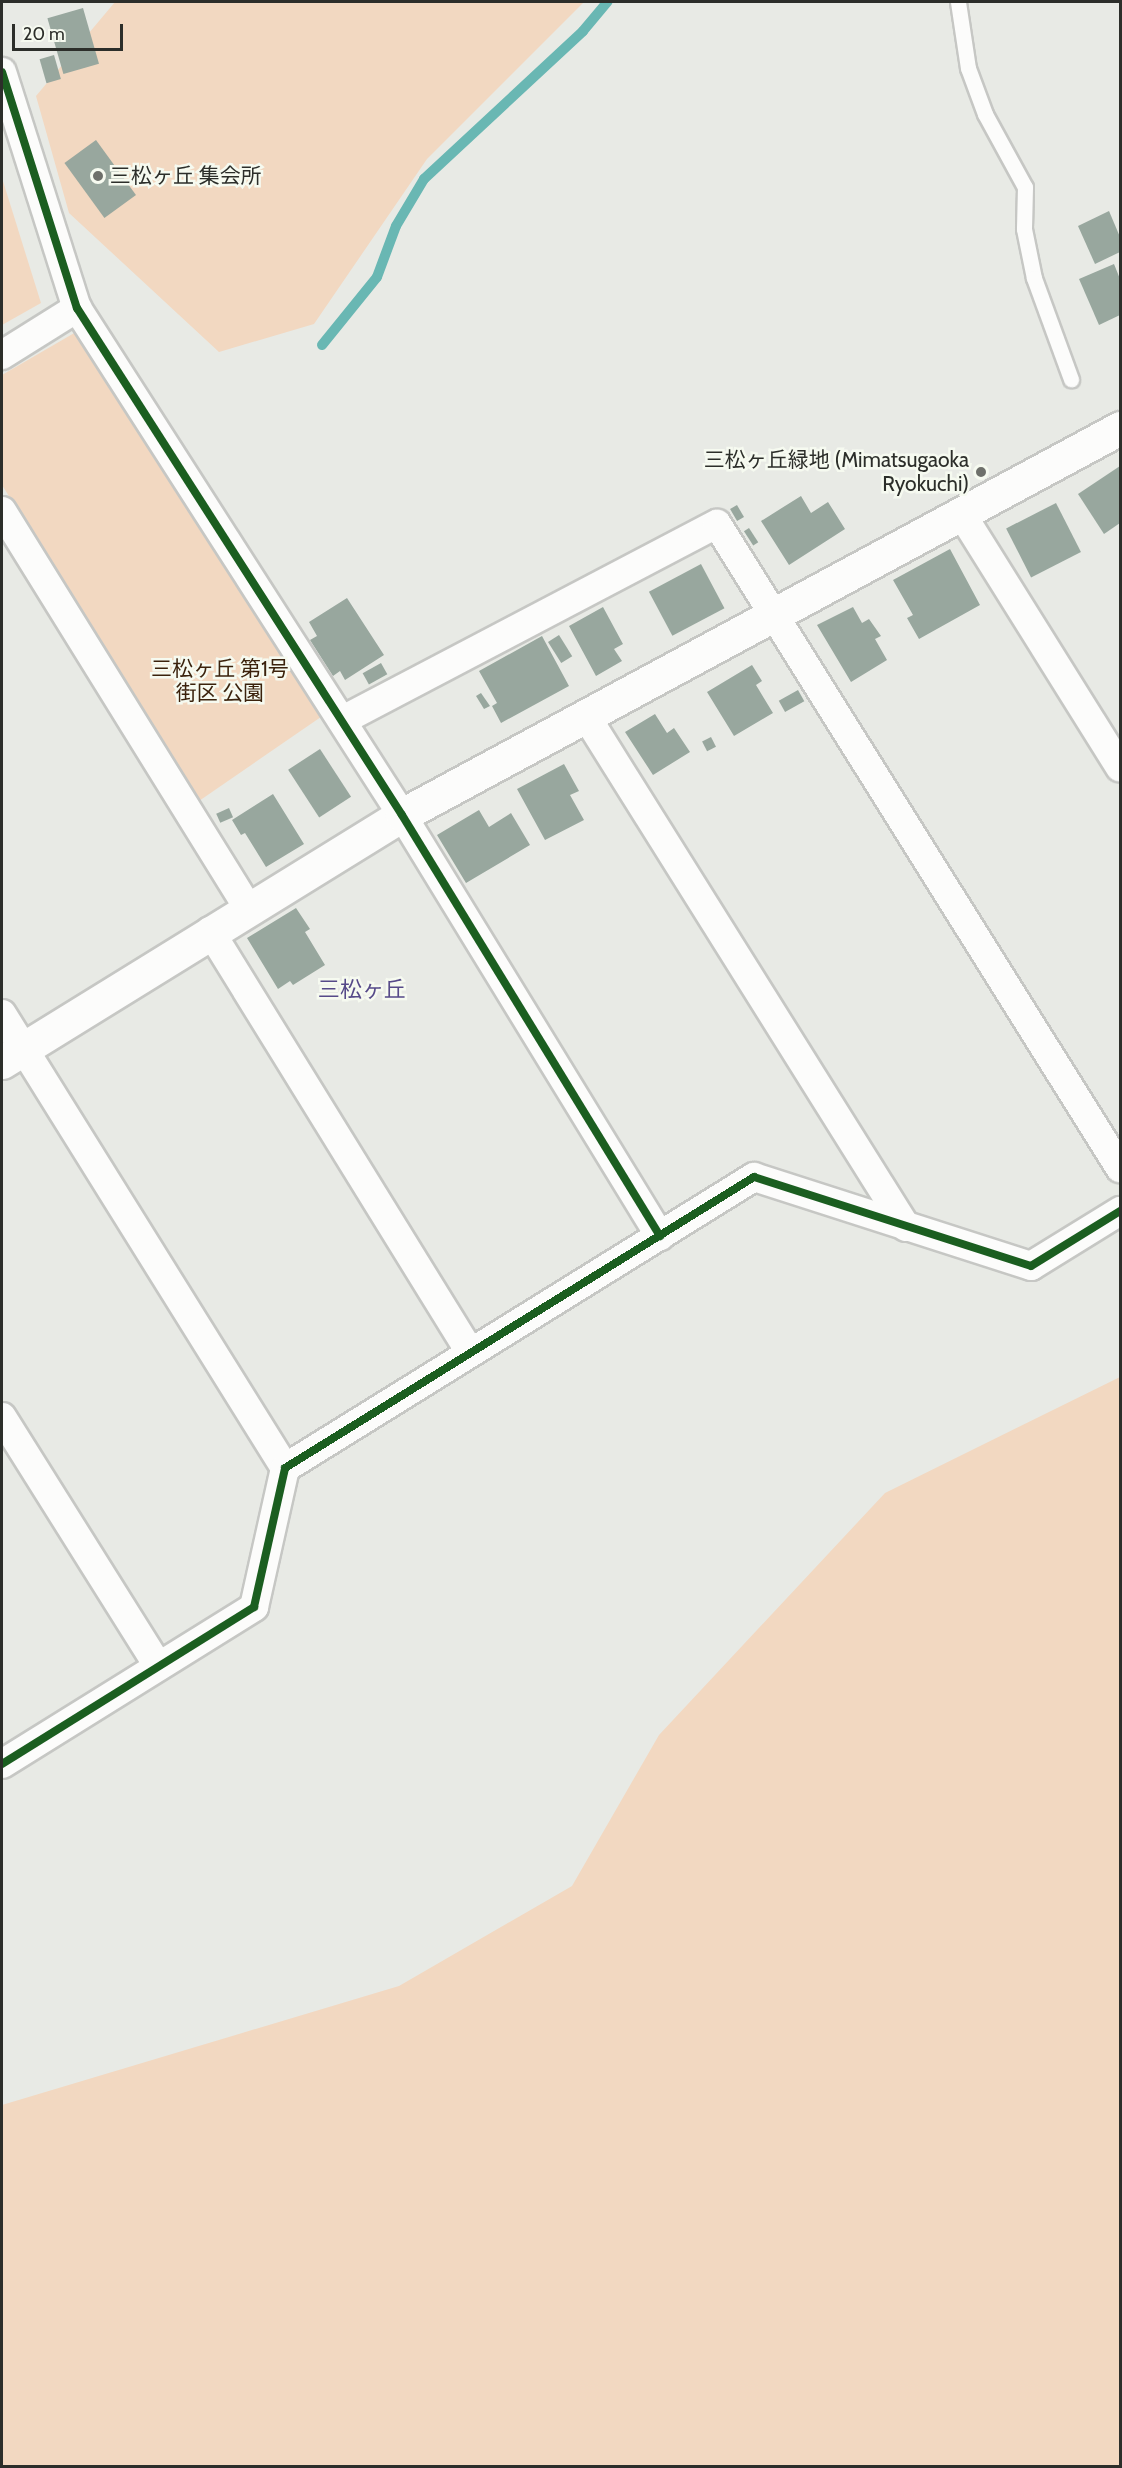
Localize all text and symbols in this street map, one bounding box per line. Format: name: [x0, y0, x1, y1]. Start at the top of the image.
scale bar: [15, 12, 126, 50]
text: 20 m: [23, 23, 65, 45]
place label: 三松ヶ丘 集会所: [110, 163, 262, 189]
marker: 三松ヶ丘 集会所: [91, 169, 105, 183]
place label: 三松ヶ丘緑地 (Mimatsugaoka Ryokuchi): [704, 447, 969, 497]
marker: 三松ヶ丘緑地 (Mimatsugaoka Ryokuchi): [974, 465, 988, 479]
park label: 三松ヶ丘 第1号 街区 公園: [151, 656, 289, 706]
district label: 三松ヶ丘: [318, 977, 406, 1003]

